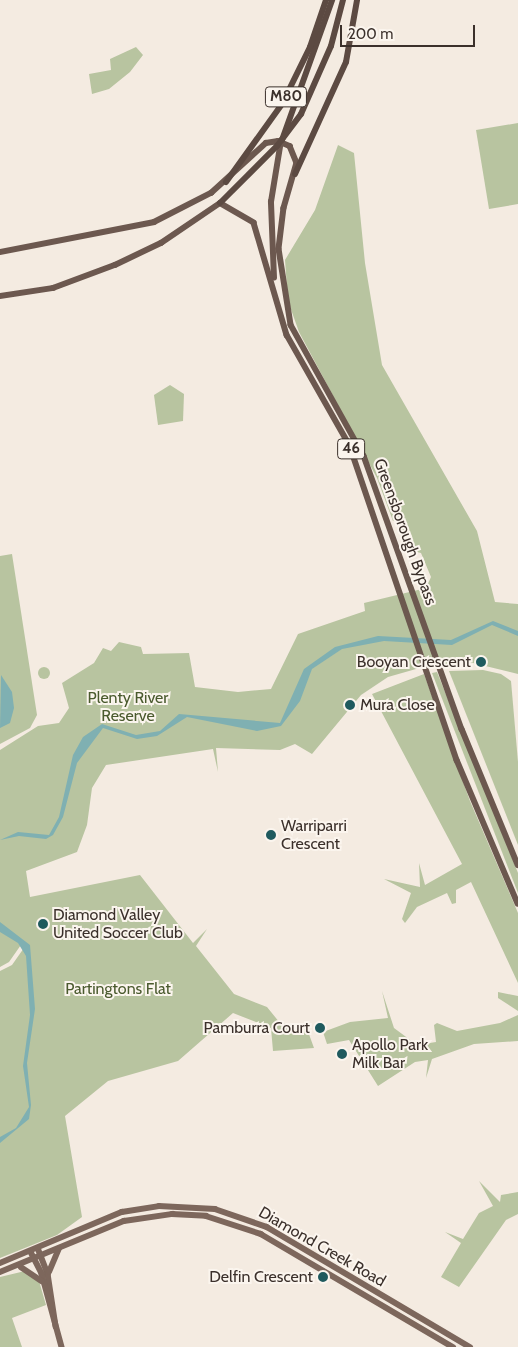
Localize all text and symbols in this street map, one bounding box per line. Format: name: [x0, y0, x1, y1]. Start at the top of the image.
scale bar: [343, 15, 478, 47]
text: 200 m: [348, 25, 393, 43]
road number: M80: [265, 84, 307, 110]
road number: 46: [336, 436, 366, 462]
street label: Greensborough Bypass: [370, 456, 440, 608]
place label: Booyan Crescent: [357, 652, 471, 672]
marker: Booyan Crescent: [475, 656, 487, 668]
park label: Plenty River Reserve: [88, 688, 168, 726]
place label: Mura Close: [360, 695, 435, 715]
marker: Mura Close: [344, 699, 356, 711]
place label: Warriparri Crescent: [281, 816, 347, 854]
marker: Warriparri Crescent: [265, 829, 277, 841]
place label: Diamond Valley United Soccer Club: [53, 905, 183, 943]
marker: Diamond Valley United Soccer Club: [37, 918, 49, 930]
park label: Partingtons Flat: [65, 979, 171, 999]
place label: Pamburra Court: [204, 1018, 310, 1038]
marker: Pamburra Court: [314, 1022, 326, 1034]
place label: Apollo Park Milk Bar: [352, 1035, 428, 1073]
marker: Apollo Park Milk Bar: [336, 1048, 348, 1060]
street label: Diamond Creek Road: [255, 1203, 389, 1291]
place label: Delfin Crescent: [209, 1267, 313, 1287]
marker: Delfin Crescent: [317, 1271, 329, 1283]

